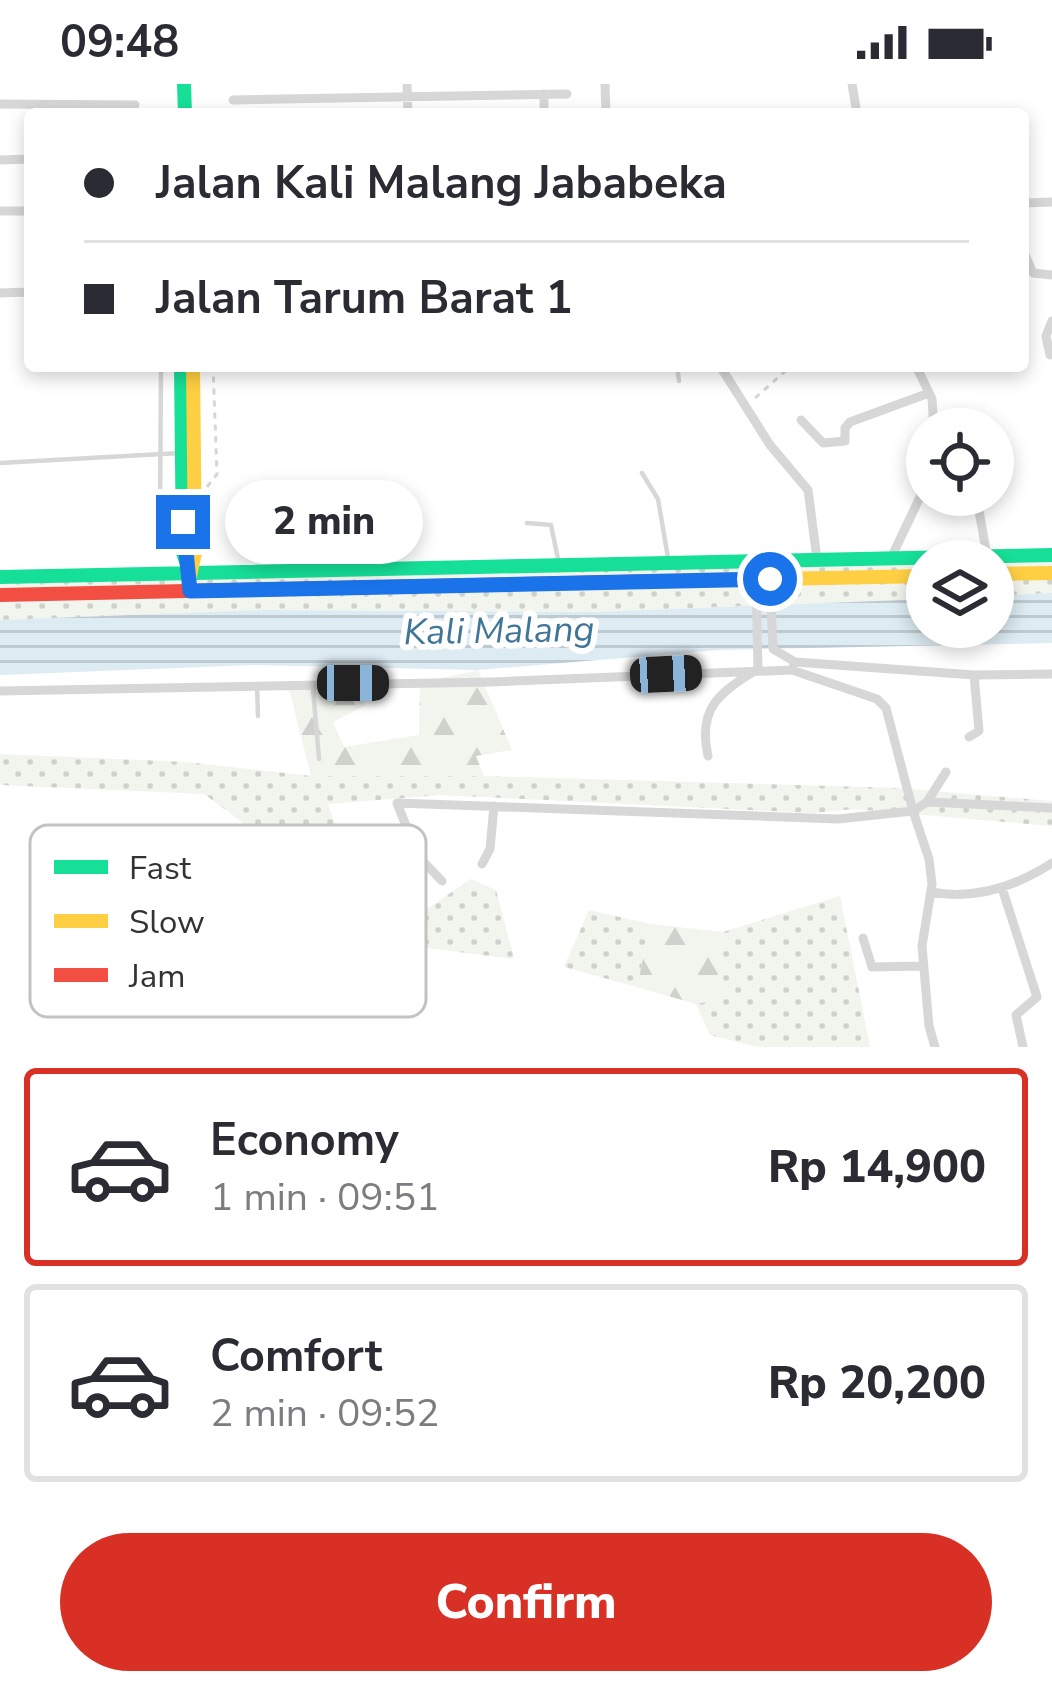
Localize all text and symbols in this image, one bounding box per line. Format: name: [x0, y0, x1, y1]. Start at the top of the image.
text: 09:48: [60, 12, 179, 73]
text: Jalan Kali Malang Jababeka: [156, 153, 727, 214]
text: Jalan Tarum Barat 1: [156, 268, 572, 329]
map controls: [906, 408, 1014, 648]
button: locate: [906, 408, 1014, 516]
callout: 2 min: [225, 480, 423, 564]
route end: [156, 495, 210, 549]
text: 2 min: [273, 495, 375, 548]
button: layers: [906, 540, 1014, 648]
route start: [743, 552, 797, 606]
water label: Kali Malang: [403, 605, 595, 657]
car: [629, 654, 703, 694]
car: [317, 665, 389, 701]
legend: [30, 825, 426, 1017]
text: Fast: [129, 846, 192, 891]
text: Slow: [129, 900, 205, 945]
text: Jam: [128, 954, 185, 999]
text: Economy: [210, 1110, 399, 1171]
icon: car: [66, 1113, 174, 1221]
text: Rp 14,900: [768, 1137, 986, 1198]
text: 1 min · 09:51: [210, 1171, 439, 1224]
text: Comfort: [210, 1326, 382, 1387]
icon: car: [66, 1329, 174, 1437]
text: Rp 20,200: [768, 1353, 986, 1414]
text: 2 min · 09:52: [210, 1387, 439, 1440]
button: Confirm: [60, 1533, 992, 1671]

